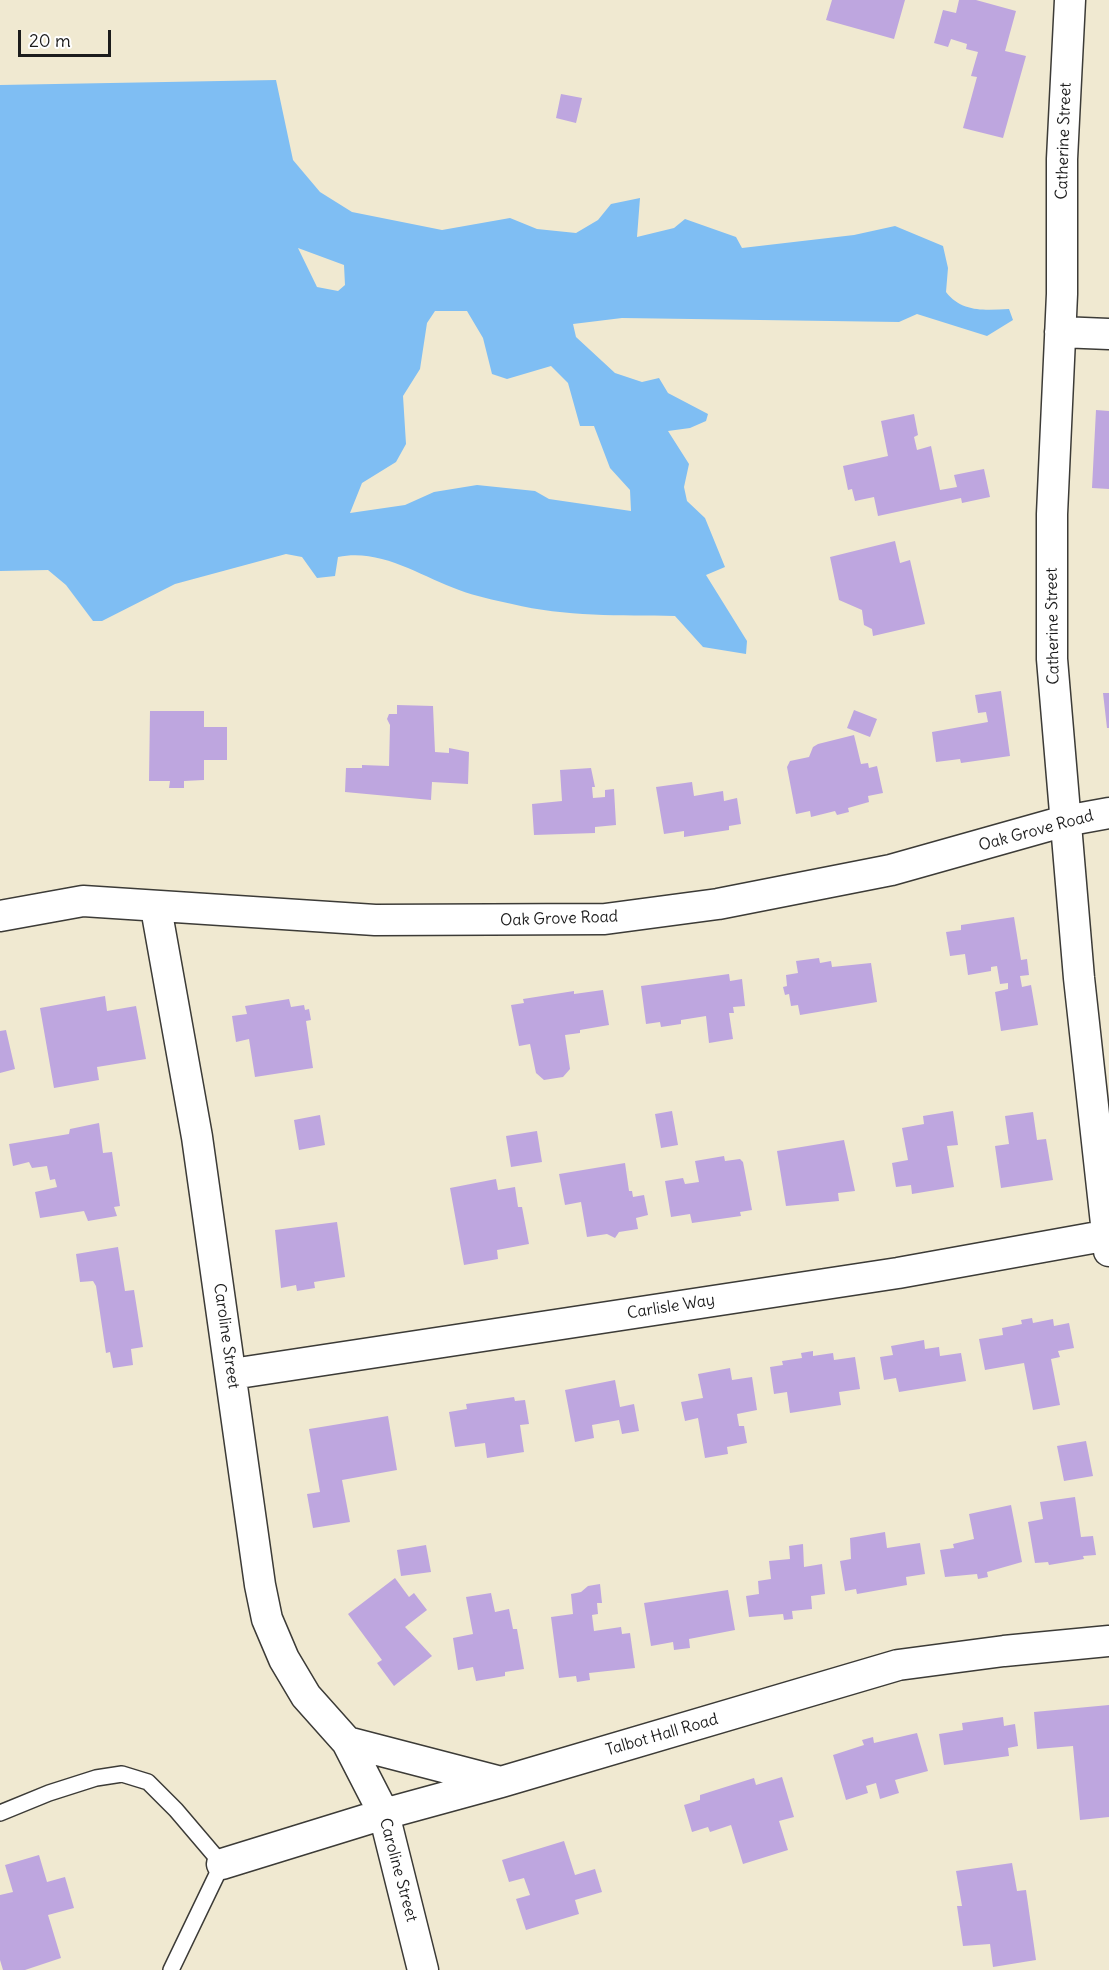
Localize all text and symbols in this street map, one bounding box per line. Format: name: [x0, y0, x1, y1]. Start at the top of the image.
scale bar: [21, 18, 114, 56]
text: 20 m: [29, 29, 71, 52]
street label: Catherine Street: [1052, 82, 1076, 200]
street label: Catherine Street: [1042, 567, 1064, 685]
street label: Oak Grove Road: [976, 806, 1096, 856]
street label: Oak Grove Road: [500, 907, 618, 931]
street label: Caroline Street: [209, 1282, 243, 1390]
street label: Carlisle Way: [626, 1291, 716, 1323]
street label: Talbot Hall Road: [604, 1710, 720, 1760]
street label: Caroline Street: [375, 1816, 421, 1924]

